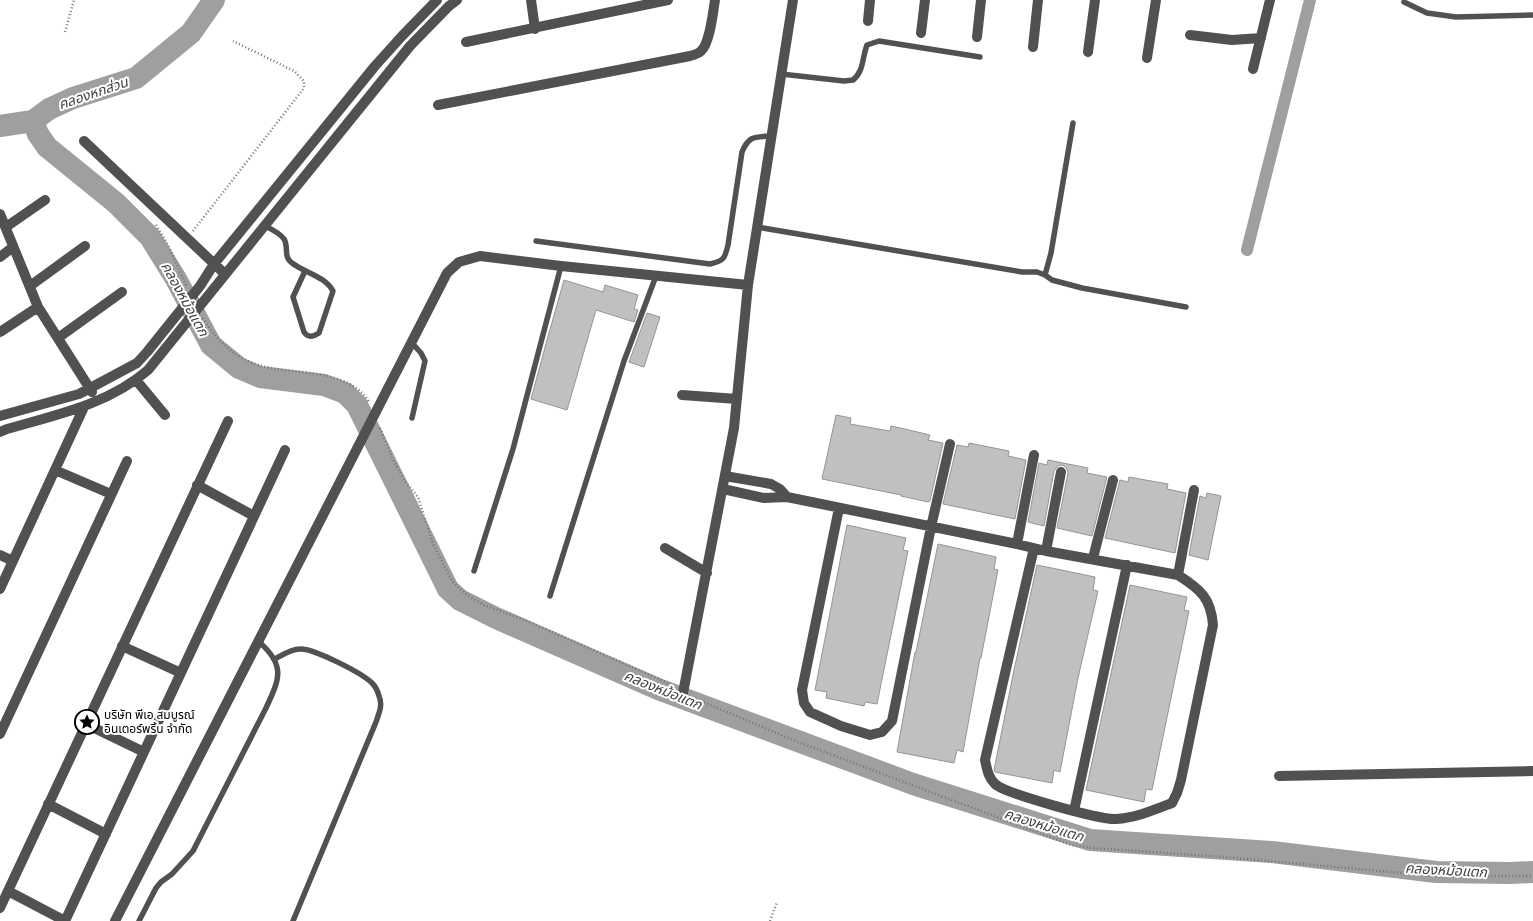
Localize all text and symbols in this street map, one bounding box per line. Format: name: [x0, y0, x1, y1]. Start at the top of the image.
water label: คลองหกส่วน: [56, 72, 131, 113]
water label: คลองหม้อแตก: [157, 259, 213, 340]
water label: คลองหม้อแตก: [622, 666, 705, 714]
place label: บริษัท พีเอ สมบูรณ์ อินเตอร์พริ้น จำกัด: [104, 707, 195, 736]
place icon: บริษัท พีเอ สมบูรณ์ อินเตอร์พริ้น จำกัด: [74, 709, 100, 735]
water label: คลองหม้อแตก: [1002, 804, 1086, 846]
water label: คลองหม้อแตก: [1405, 859, 1488, 881]

